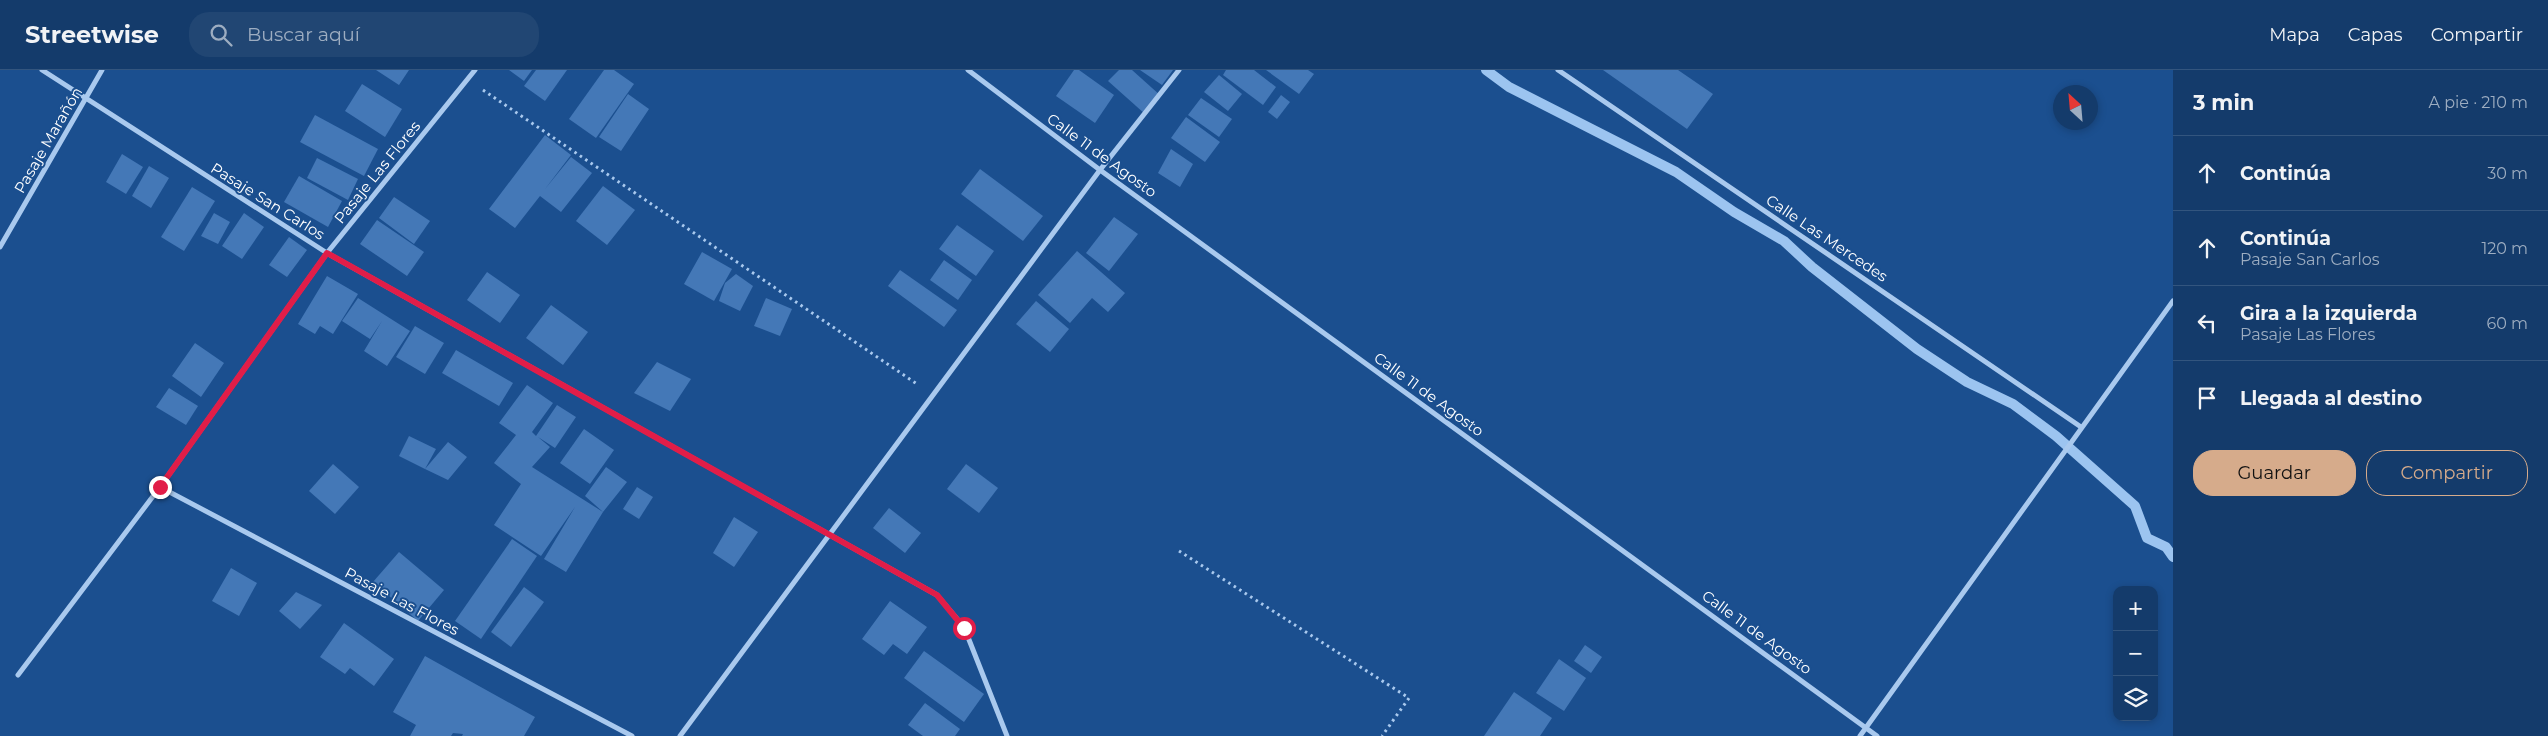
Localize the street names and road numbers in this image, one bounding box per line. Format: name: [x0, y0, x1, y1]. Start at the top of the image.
street label: Pasaje Marañón: [10, 83, 86, 197]
street label: Calle 11 de Agosto: [1043, 109, 1161, 201]
street label: Pasaje Las Flores: [330, 117, 424, 227]
street label: Pasaje San Carlos: [207, 158, 329, 244]
street label: Calle Las Mercedes: [1763, 190, 1891, 286]
street label: Calle 11 de Agosto: [1370, 348, 1488, 440]
street label: Pasaje Las Flores: [342, 563, 462, 639]
street label: Calle 11 de Agosto: [1698, 586, 1816, 678]

